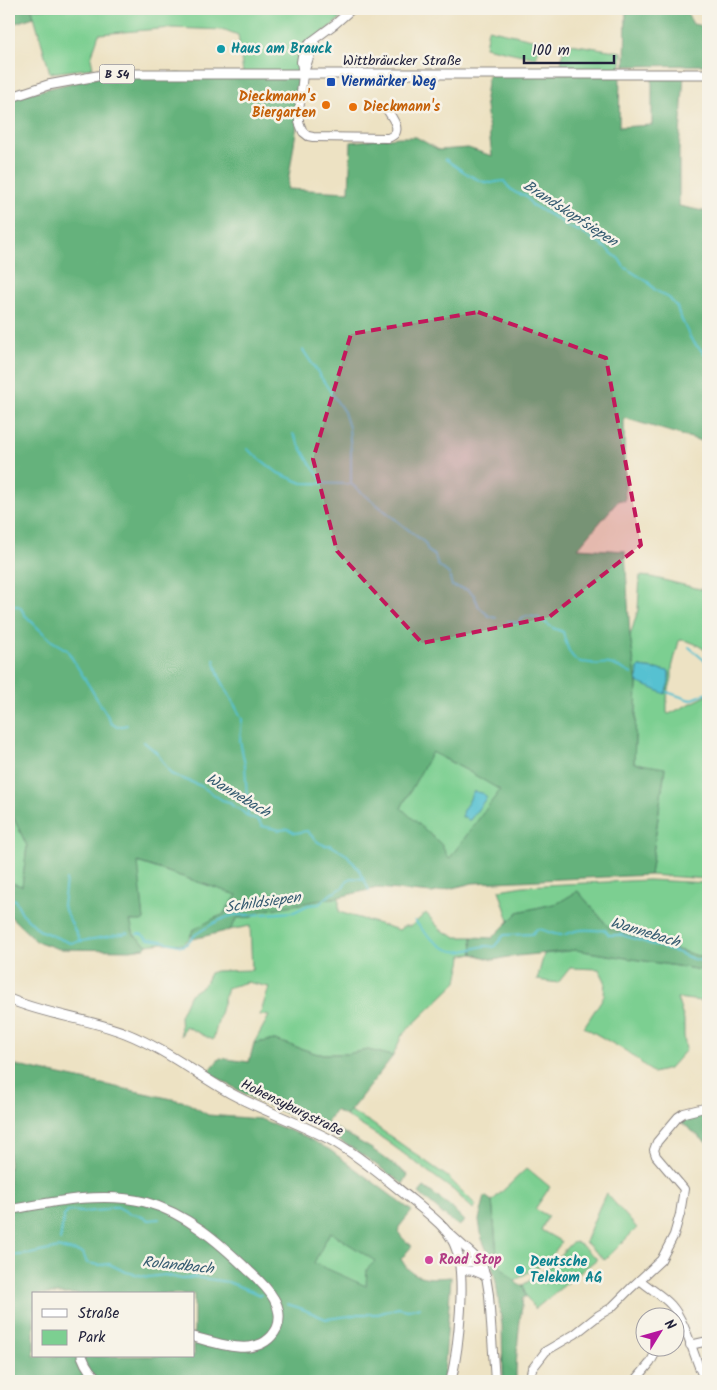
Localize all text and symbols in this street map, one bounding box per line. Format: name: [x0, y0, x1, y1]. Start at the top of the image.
scale bar: [524, 32, 614, 64]
place label: Haus am Brauck: [231, 38, 333, 60]
text: 100 m: [532, 39, 570, 63]
marker: Haus am Brauck: [215, 43, 227, 55]
street label: Wittbräucker Straße: [343, 50, 462, 72]
road number: B 54: [100, 64, 134, 84]
place label: Viermärker Weg: [341, 71, 437, 93]
marker: Viermärker Weg: [325, 76, 337, 88]
place label: Dieckmann's Biergarten: [239, 86, 316, 124]
place label: Dieckmann's: [363, 96, 441, 118]
marker: Dieckmann's Biergarten: [320, 99, 332, 111]
marker: Dieckmann's: [347, 101, 359, 113]
water label: Brandskopfsiepen: [518, 174, 623, 254]
water label: Wannebach: [201, 767, 276, 826]
water label: Schildsiepen: [224, 886, 303, 920]
water label: Wannebach: [607, 911, 684, 955]
street label: Hohensyburgstraße: [237, 1074, 348, 1143]
place label: Road Stop: [439, 1249, 502, 1271]
water label: Rolandbach: [141, 1250, 217, 1282]
place label: Deutsche Telekom AG: [530, 1251, 602, 1289]
marker: Road Stop: [423, 1254, 435, 1266]
marker: Deutsche Telekom AG: [514, 1264, 526, 1276]
legend: [32, 1292, 195, 1358]
text: Straße: [78, 1302, 120, 1326]
north arrow: [634, 1308, 684, 1358]
text: N: [658, 1315, 681, 1335]
text: Park: [78, 1326, 106, 1350]

